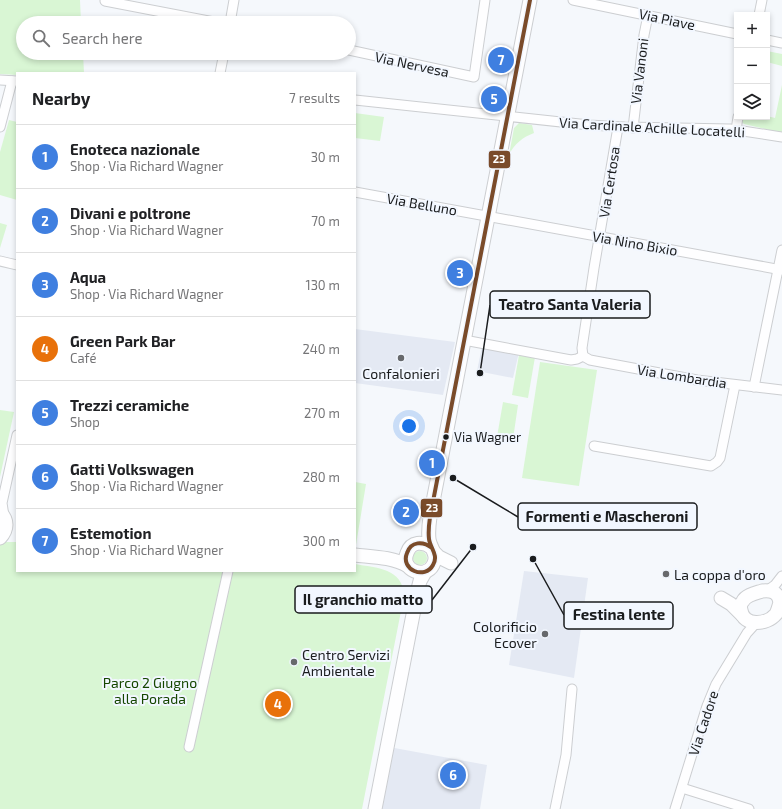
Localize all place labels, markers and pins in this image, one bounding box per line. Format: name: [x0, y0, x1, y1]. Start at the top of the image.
pin: 7: [488, 45, 514, 75]
pin: 5: [481, 84, 507, 114]
pin: 3: [447, 258, 473, 288]
callout: Teatro Santa Valeria: [490, 291, 650, 318]
marker: Confalonieri: [396, 353, 406, 363]
place label: Confalonieri: [362, 365, 440, 382]
place label: Via Wagner: [454, 429, 521, 445]
marker: Via Wagner: [441, 432, 451, 442]
pin: 1: [419, 448, 445, 478]
pin: 2: [393, 497, 419, 527]
callout: Formenti e Mascheroni: [518, 503, 697, 530]
place label: La coppa d'oro: [674, 566, 766, 583]
marker: La coppa d'oro: [661, 569, 671, 579]
callout: Il granchio matto: [295, 586, 432, 613]
callout: Festina lente: [564, 602, 673, 629]
place label: Colorificio Ecover: [473, 618, 537, 651]
marker: Colorificio Ecover: [540, 629, 550, 639]
place label: Centro Servizi Ambientale: [302, 646, 390, 679]
marker: Centro Servizi Ambientale: [289, 657, 299, 667]
pin: 4: [265, 689, 291, 719]
pin: 6: [440, 760, 466, 790]

